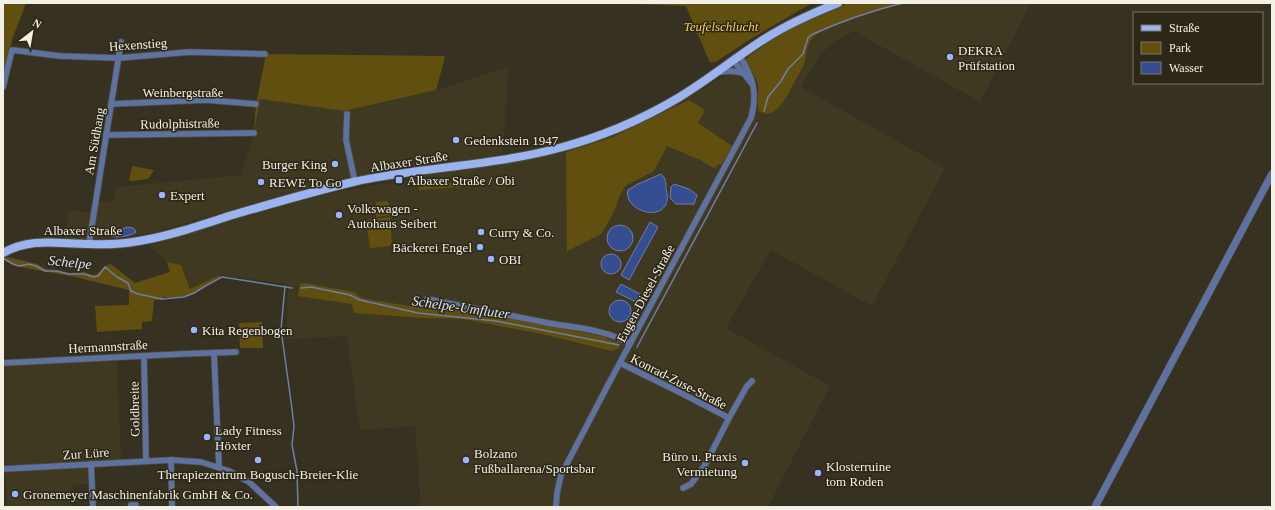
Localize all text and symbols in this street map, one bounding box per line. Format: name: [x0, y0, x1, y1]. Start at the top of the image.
north arrow: [12, 12, 52, 52]
legend: [1133, 12, 1263, 84]
text: N: [31, 16, 44, 31]
park label: Teufelschlucht: [684, 19, 759, 34]
text: Straße: [1169, 21, 1200, 35]
street label: Hexenstieg: [108, 35, 168, 54]
text: Park: [1169, 41, 1191, 55]
place label: DEKRA Prüfstation: [958, 43, 1016, 73]
marker: DEKRA Prüfstation: [945, 52, 955, 62]
text: Wasser: [1169, 61, 1203, 75]
street label: Weinbergstraße: [142, 85, 224, 100]
street label: Am Südhang: [81, 106, 108, 176]
street label: Rudolphistraße: [140, 115, 220, 132]
place label: Gedenkstein 1947: [464, 133, 559, 148]
marker: Gedenkstein 1947: [451, 135, 461, 145]
street label: Albaxer Straße: [369, 148, 449, 175]
place label: Burger King: [262, 157, 327, 172]
marker: Burger King: [330, 159, 340, 169]
place label: Albaxer Straße / Obi: [407, 173, 515, 188]
place label: REWE To Go: [269, 175, 342, 190]
marker: Albaxer Straße / Obi: [394, 175, 404, 185]
marker: REWE To Go: [256, 177, 266, 187]
place label: Expert: [170, 188, 205, 203]
marker: Expert: [157, 190, 167, 200]
place label: Volkswagen - Autohaus Seibert: [347, 201, 437, 231]
marker: Volkswagen - Autohaus Seibert: [334, 210, 344, 220]
street label: Albaxer Straße: [44, 223, 122, 238]
place label: Curry & Co.: [489, 225, 554, 240]
marker: Curry & Co.: [476, 227, 486, 237]
place label: Bäckerei Engel: [392, 240, 472, 255]
marker: Bäckerei Engel: [475, 242, 485, 252]
street label: Eugen-Diesel-Straße: [613, 242, 678, 345]
place label: OBI: [499, 252, 521, 267]
water label: Schelpe: [48, 253, 92, 272]
marker: OBI: [486, 254, 496, 264]
water label: Schelpe-Umfluter: [411, 293, 511, 322]
place label: Kita Regenbogen: [202, 323, 293, 338]
marker: Kita Regenbogen: [189, 325, 199, 335]
street label: Hermannstraße: [68, 337, 148, 356]
street label: Konrad-Zuse-Straße: [628, 351, 730, 412]
street label: Goldbreite: [127, 381, 142, 437]
place label: Lady Fitness Höxter: [215, 423, 282, 453]
marker: Lady Fitness Höxter: [202, 432, 212, 442]
street label: Zur Lüre: [62, 444, 110, 463]
place label: Bolzano Fußballarena/Sportsbar: [474, 446, 596, 476]
place label: Büro u. Praxis Vermietung: [662, 449, 737, 479]
marker: Therapiezentrum Bogusch-Breier-Klie: [253, 455, 263, 465]
marker: Bolzano Fußballarena/Sportsbar: [461, 455, 471, 465]
marker: Büro u. Praxis Vermietung: [740, 458, 750, 468]
place label: Klosterruine tom Roden: [826, 459, 891, 489]
place label: Therapiezentrum Bogusch-Breier-Klie: [158, 467, 359, 482]
marker: Klosterruine tom Roden: [813, 468, 823, 478]
place label: Gronemeyer Maschinenfabrik GmbH & Co.: [23, 487, 253, 502]
marker: Gronemeyer Maschinenfabrik GmbH & Co.: [10, 489, 20, 499]

